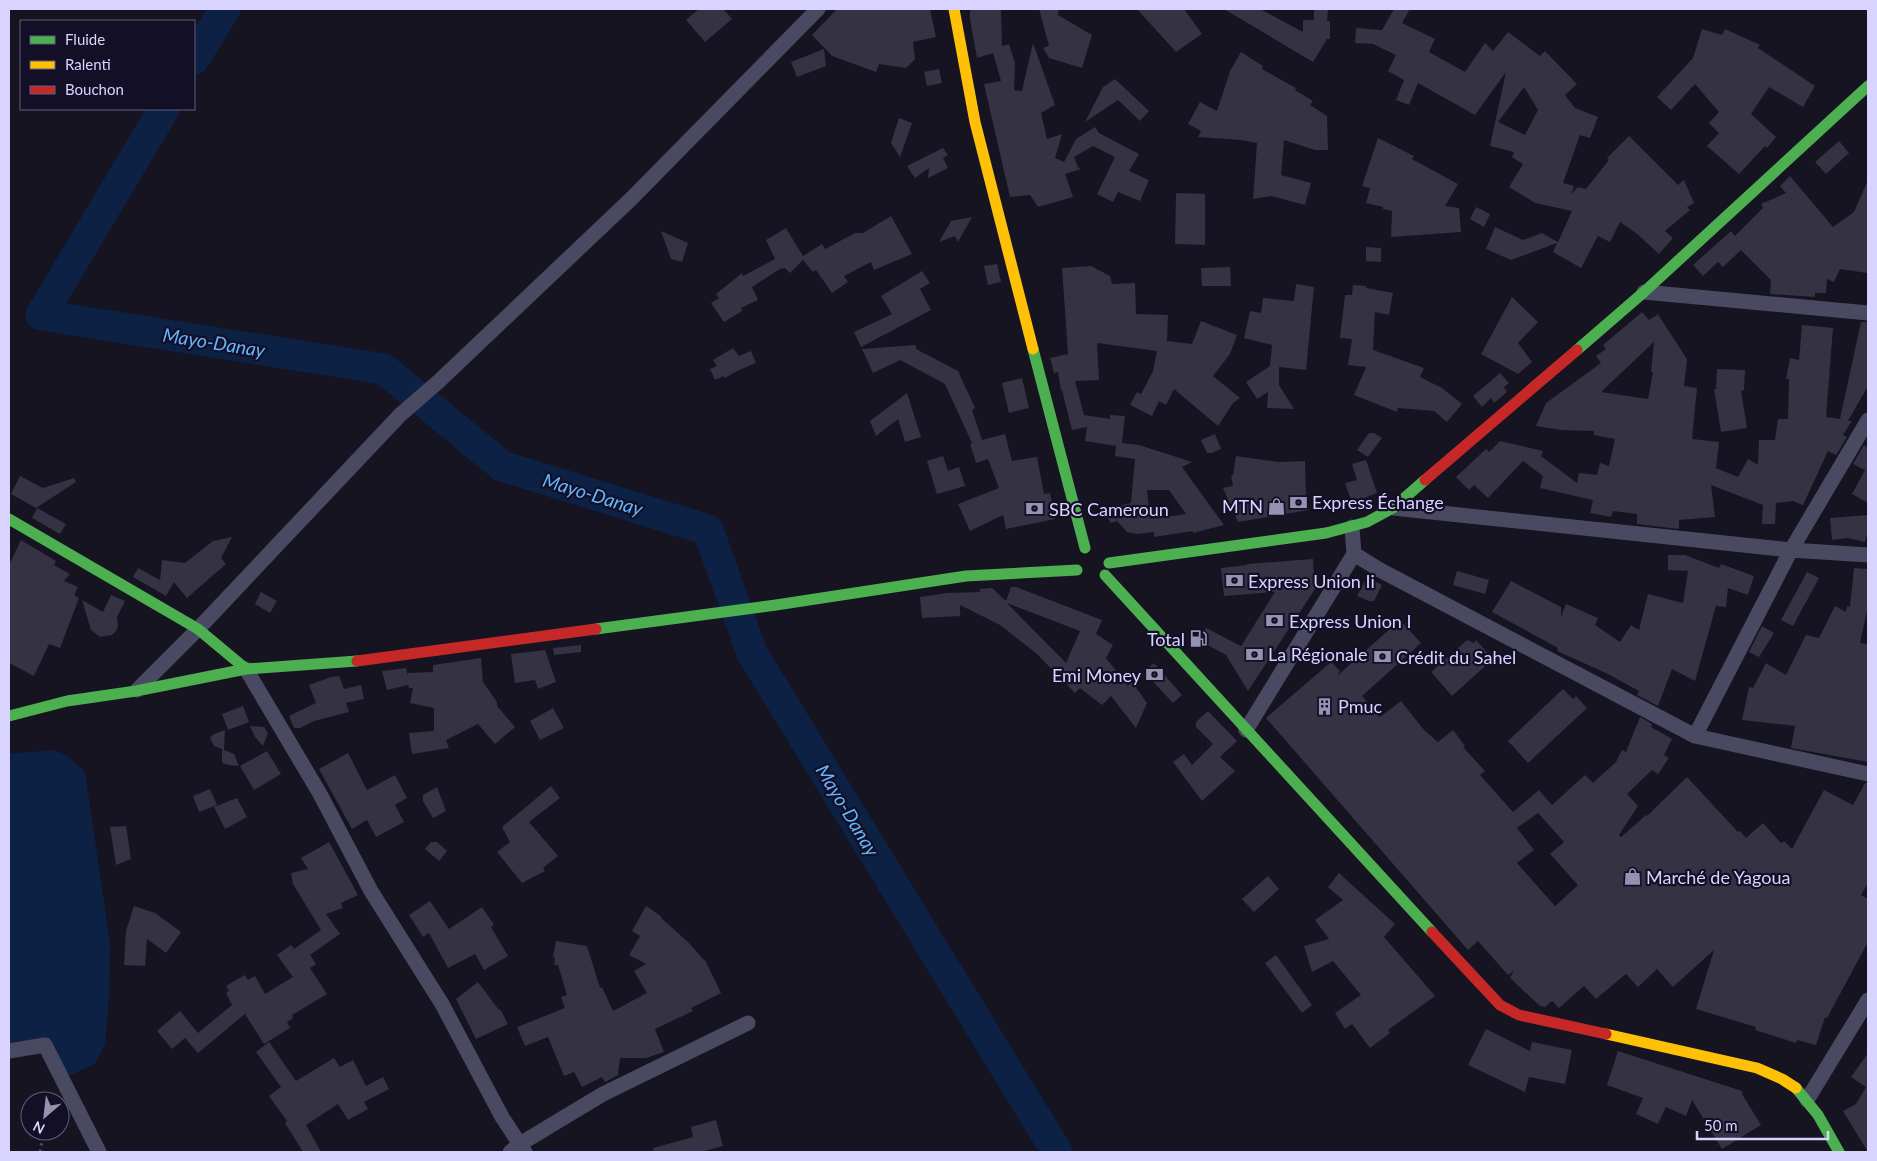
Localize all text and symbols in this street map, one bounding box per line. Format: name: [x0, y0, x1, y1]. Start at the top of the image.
legend: [20, 20, 195, 110]
text: Fluide: [65, 30, 105, 48]
text: Ralenti: [65, 55, 111, 73]
text: Bouchon: [65, 80, 124, 98]
water label: Mayo-Danay: [161, 323, 268, 362]
water label: Mayo-Danay: [540, 468, 647, 520]
place label: Express Échange: [1312, 491, 1444, 513]
bank icon: Express Échange: [1288, 492, 1308, 512]
place label: MTN: [1222, 495, 1263, 517]
shop icon: MTN: [1267, 496, 1287, 516]
place label: SBC Cameroun: [1049, 498, 1169, 520]
bank icon: SBC Cameroun: [1025, 499, 1045, 519]
place label: Express Union Ii: [1248, 570, 1375, 592]
bank icon: Express Union Ii: [1224, 571, 1244, 591]
place label: Express Union I: [1289, 610, 1412, 632]
bank icon: Express Union I: [1265, 611, 1285, 631]
place label: Total: [1147, 628, 1185, 650]
fuel station icon: Total: [1189, 629, 1209, 649]
place label: La Régionale: [1268, 643, 1368, 665]
bank icon: La Régionale: [1244, 644, 1264, 664]
place label: Crédit du Sahel: [1396, 646, 1516, 668]
bank icon: Crédit du Sahel: [1372, 647, 1392, 667]
place label: Emi Money: [1052, 664, 1142, 686]
bank icon: Emi Money: [1145, 665, 1165, 685]
place label: Pmuc: [1338, 695, 1382, 717]
building icon: Pmuc: [1314, 696, 1334, 716]
water label: Mayo-Danay: [812, 760, 885, 861]
place label: Marché de Yagoua: [1646, 866, 1790, 888]
shop icon: Marché de Yagoua: [1622, 867, 1642, 887]
north arrow: [20, 1091, 70, 1141]
scale bar: [1697, 1108, 1828, 1140]
text: 50 m: [1704, 1116, 1738, 1134]
text: N: [30, 1118, 47, 1138]

